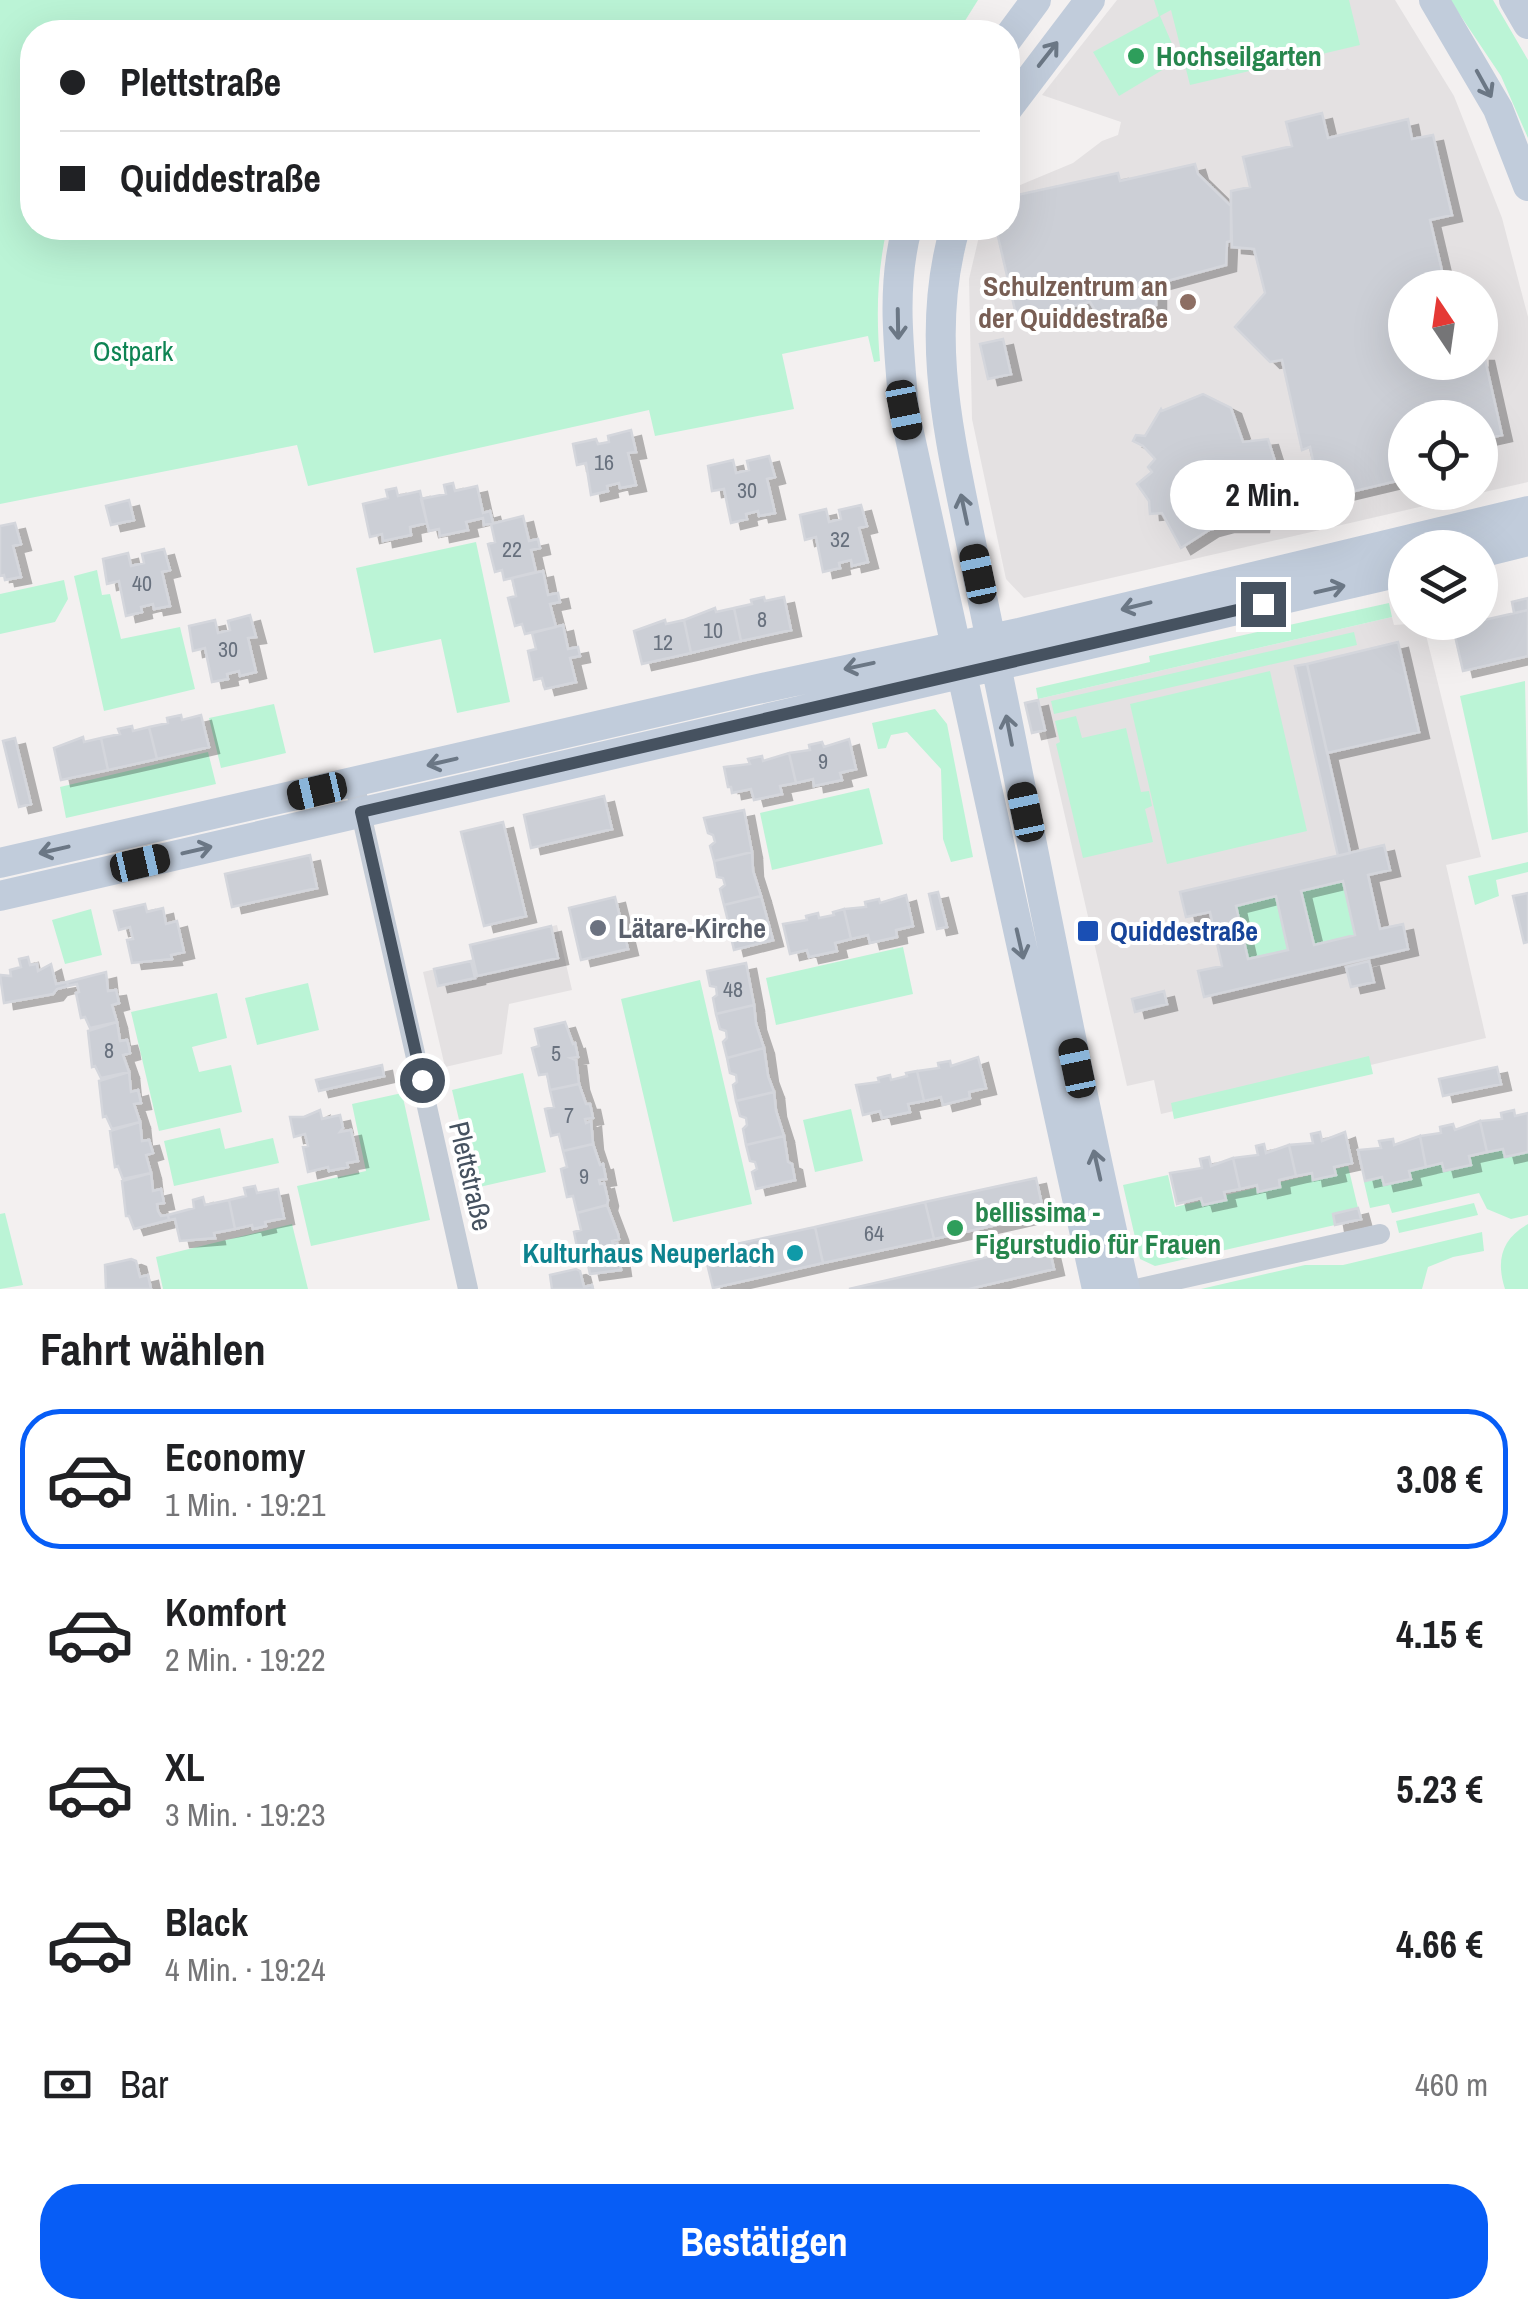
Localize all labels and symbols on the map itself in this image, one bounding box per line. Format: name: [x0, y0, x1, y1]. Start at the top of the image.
place label: Hochseilgarten: [1156, 37, 1322, 75]
one-way arrow: [1038, 41, 1059, 68]
marker: Hochseilgarten: [1125, 45, 1147, 67]
one-way arrow: [1475, 69, 1494, 98]
place label: Schulzentrum an der Quiddestraße: [978, 267, 1168, 337]
north arrow: [1388, 270, 1498, 380]
marker: Schulzentrum an der Quiddestraße: [1177, 291, 1199, 313]
one-way arrow: [888, 307, 907, 340]
park label: Ostpark: [93, 332, 174, 370]
car: [884, 378, 924, 442]
house number: 16: [594, 447, 614, 477]
callout: 2 Min.: [1170, 459, 1356, 529]
house number: 30: [737, 475, 757, 505]
one-way arrow: [954, 494, 973, 526]
house number: 32: [830, 524, 850, 554]
house number: 22: [502, 534, 522, 564]
car: [957, 542, 999, 606]
house number: 40: [132, 568, 152, 598]
one-way arrow: [1313, 579, 1345, 597]
route end: [1241, 582, 1286, 627]
one-way arrow: [1121, 598, 1153, 616]
house number: 8: [757, 604, 767, 634]
house number: 10: [703, 615, 723, 645]
house number: 12: [653, 627, 673, 657]
house number: 30: [218, 634, 238, 664]
one-way arrow: [844, 658, 876, 677]
one-way arrow: [999, 715, 1018, 747]
house number: 9: [818, 746, 828, 776]
one-way arrow: [427, 754, 459, 772]
car: [284, 770, 350, 812]
car: [1005, 780, 1047, 844]
one-way arrow: [180, 840, 212, 858]
one-way arrow: [39, 842, 71, 860]
car: [107, 842, 173, 884]
place label: Lätare-Kirche: [618, 909, 766, 947]
place label: Quiddestraße: [1110, 912, 1258, 950]
marker: Lätare-Kirche: [587, 917, 609, 939]
marker: Quiddestraße: [1075, 918, 1101, 944]
one-way arrow: [1012, 927, 1030, 959]
house number: 48: [723, 974, 743, 1004]
house number: 8: [104, 1035, 114, 1065]
car: [1056, 1036, 1098, 1100]
house number: 5: [551, 1038, 561, 1068]
route start: [400, 1058, 445, 1103]
house number: 7: [564, 1100, 574, 1130]
street label: Plettstraße: [440, 1118, 502, 1234]
one-way arrow: [1087, 1150, 1105, 1182]
house number: 9: [579, 1161, 589, 1191]
place label: bellissima - Figurstudio für Frauen: [975, 1193, 1221, 1263]
marker: bellissima - Figurstudio für Frauen: [944, 1217, 966, 1239]
house number: 64: [864, 1218, 884, 1248]
place label: Kulturhaus Neuperlach: [522, 1234, 775, 1272]
marker: Kulturhaus Neuperlach: [784, 1242, 806, 1264]

